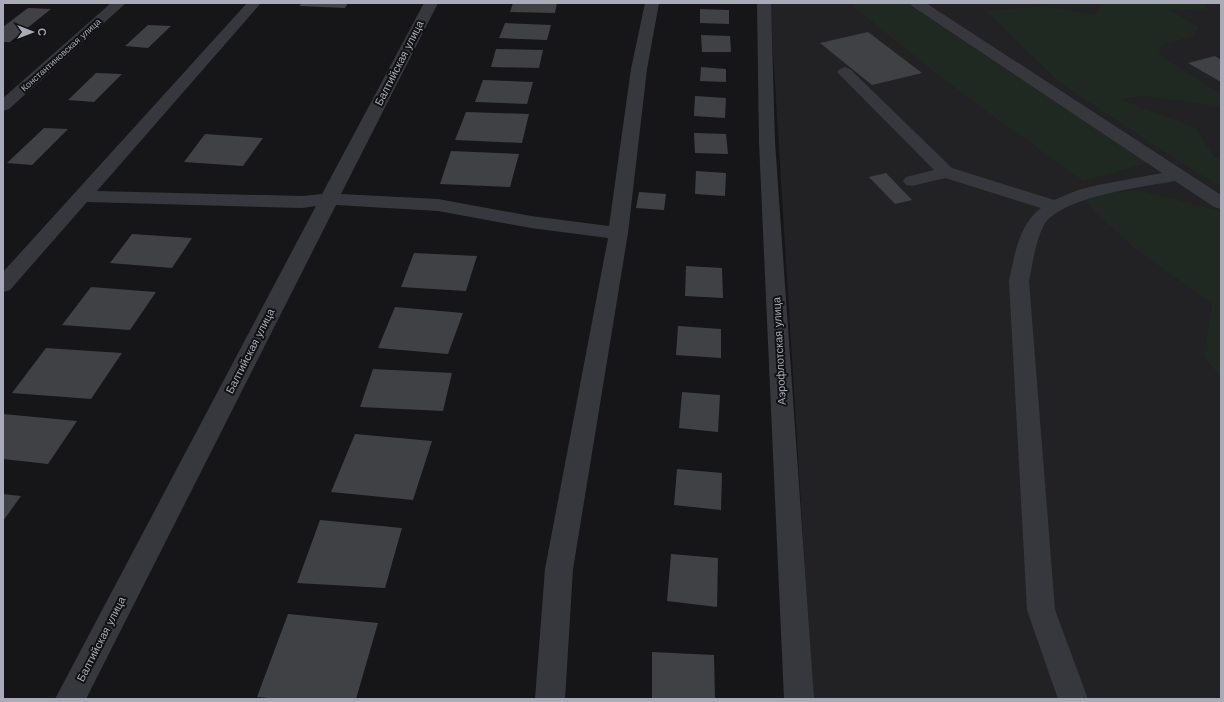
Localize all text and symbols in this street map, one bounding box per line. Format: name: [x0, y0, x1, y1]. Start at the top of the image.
north arrow: [12, 12, 52, 52]
street label: Константиновская улица: [19, 17, 103, 93]
street label: Балтийская улица: [372, 18, 427, 108]
text: С: [35, 28, 48, 36]
street label: Аэрофлотская улица: [770, 296, 789, 405]
street label: Балтийская улица: [223, 306, 278, 396]
street label: Балтийская улица: [74, 594, 129, 684]

